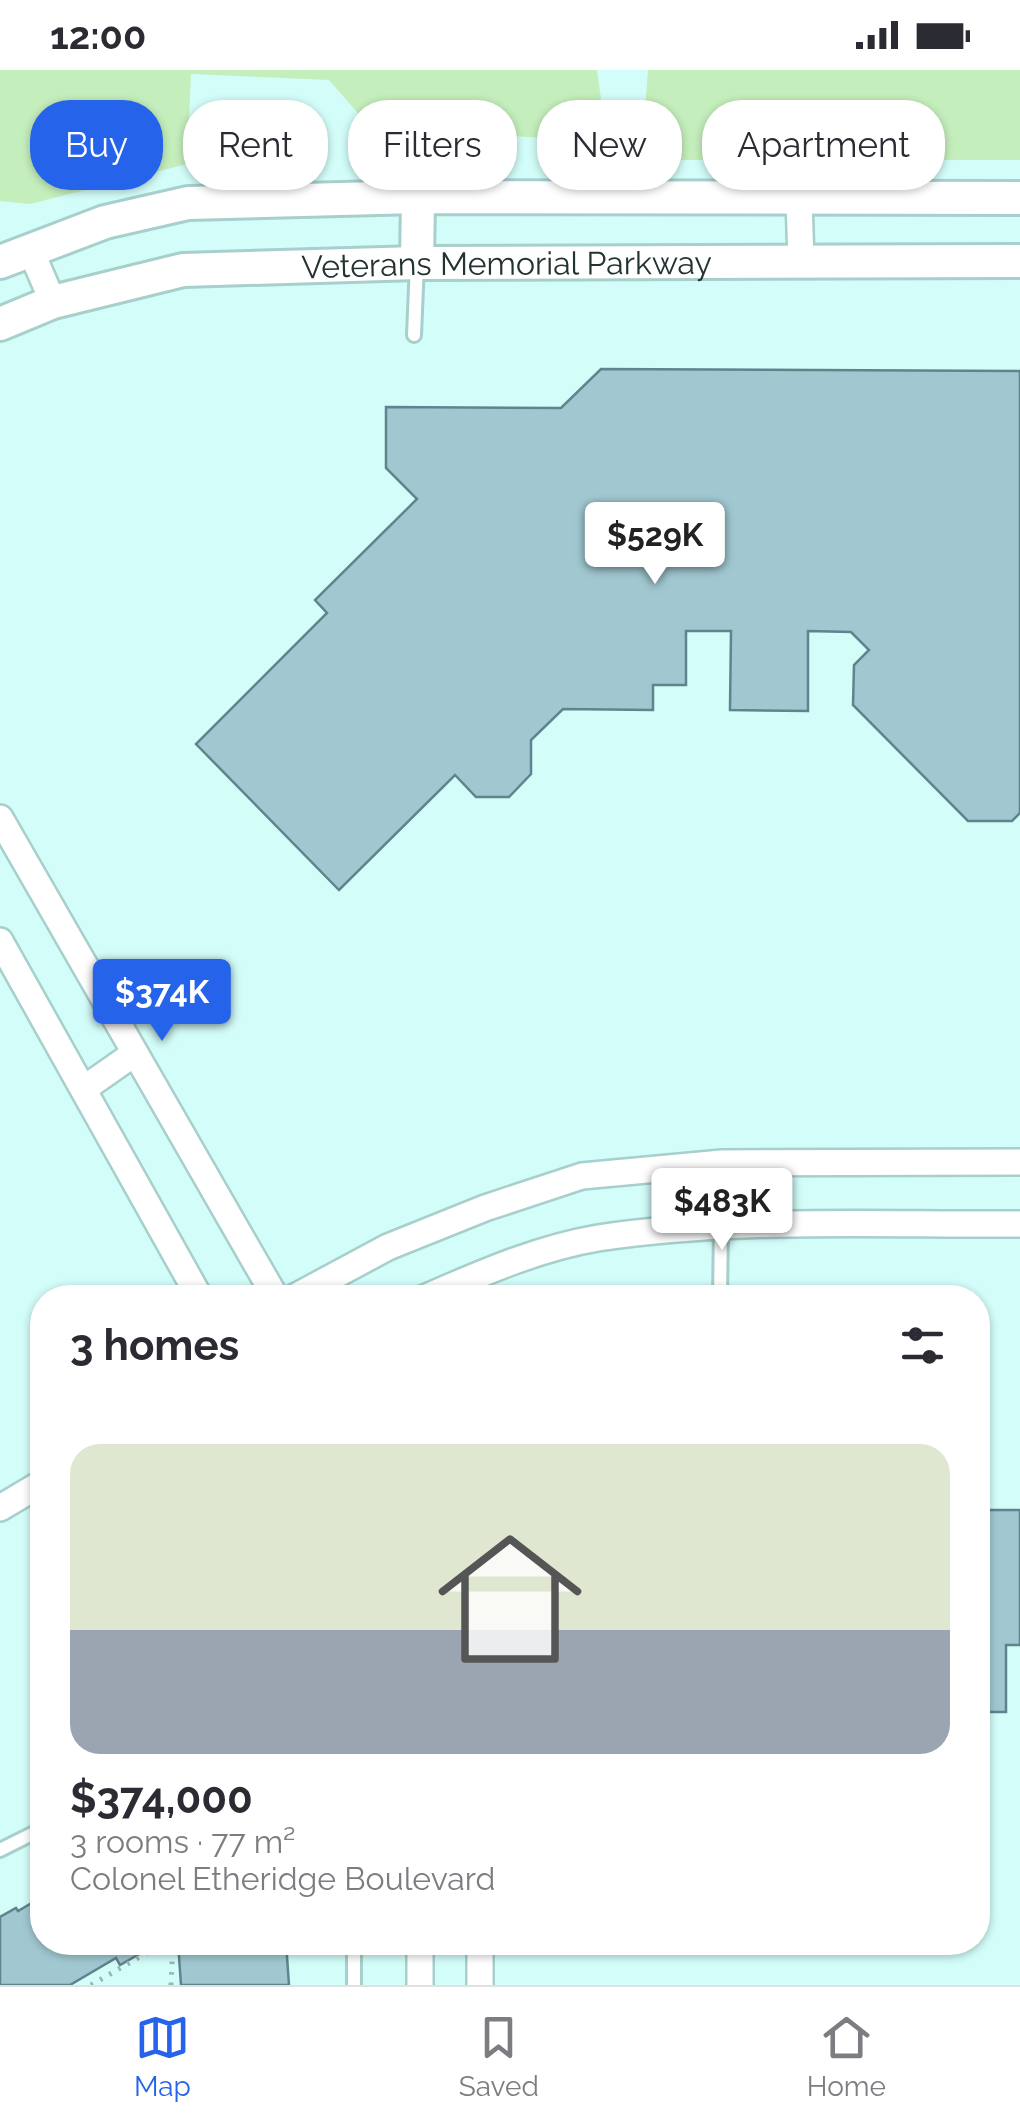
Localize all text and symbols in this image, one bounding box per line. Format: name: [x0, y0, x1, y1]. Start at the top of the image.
text: 12:00: [50, 13, 146, 58]
chip: Buy: [30, 100, 163, 190]
chip: Rent: [183, 100, 328, 190]
chip: Filters: [348, 100, 517, 190]
chip: New: [537, 100, 682, 190]
chip: Apartment: [702, 100, 945, 190]
street label: Veterans Memorial Parkway: [301, 244, 712, 285]
pin: $529K: [585, 502, 725, 587]
text: $529K: [607, 516, 703, 553]
pin: $374K: [92, 959, 232, 1044]
text: $374K: [115, 973, 209, 1010]
pin: $483K: [652, 1168, 792, 1253]
text: $483K: [673, 1182, 771, 1219]
icon: filters: [895, 1318, 950, 1373]
text: 3 homes: [70, 1321, 239, 1370]
icon: home: [420, 1509, 600, 1689]
text: $374,000: [70, 1774, 253, 1823]
text: 3 rooms · 77 m²: [70, 1823, 296, 1860]
text: Colonel Etheridge Boulevard: [70, 1860, 495, 1897]
tab: Map: [134, 2010, 191, 2103]
tab: Saved: [459, 2010, 539, 2103]
tab: Home: [807, 2010, 886, 2103]

